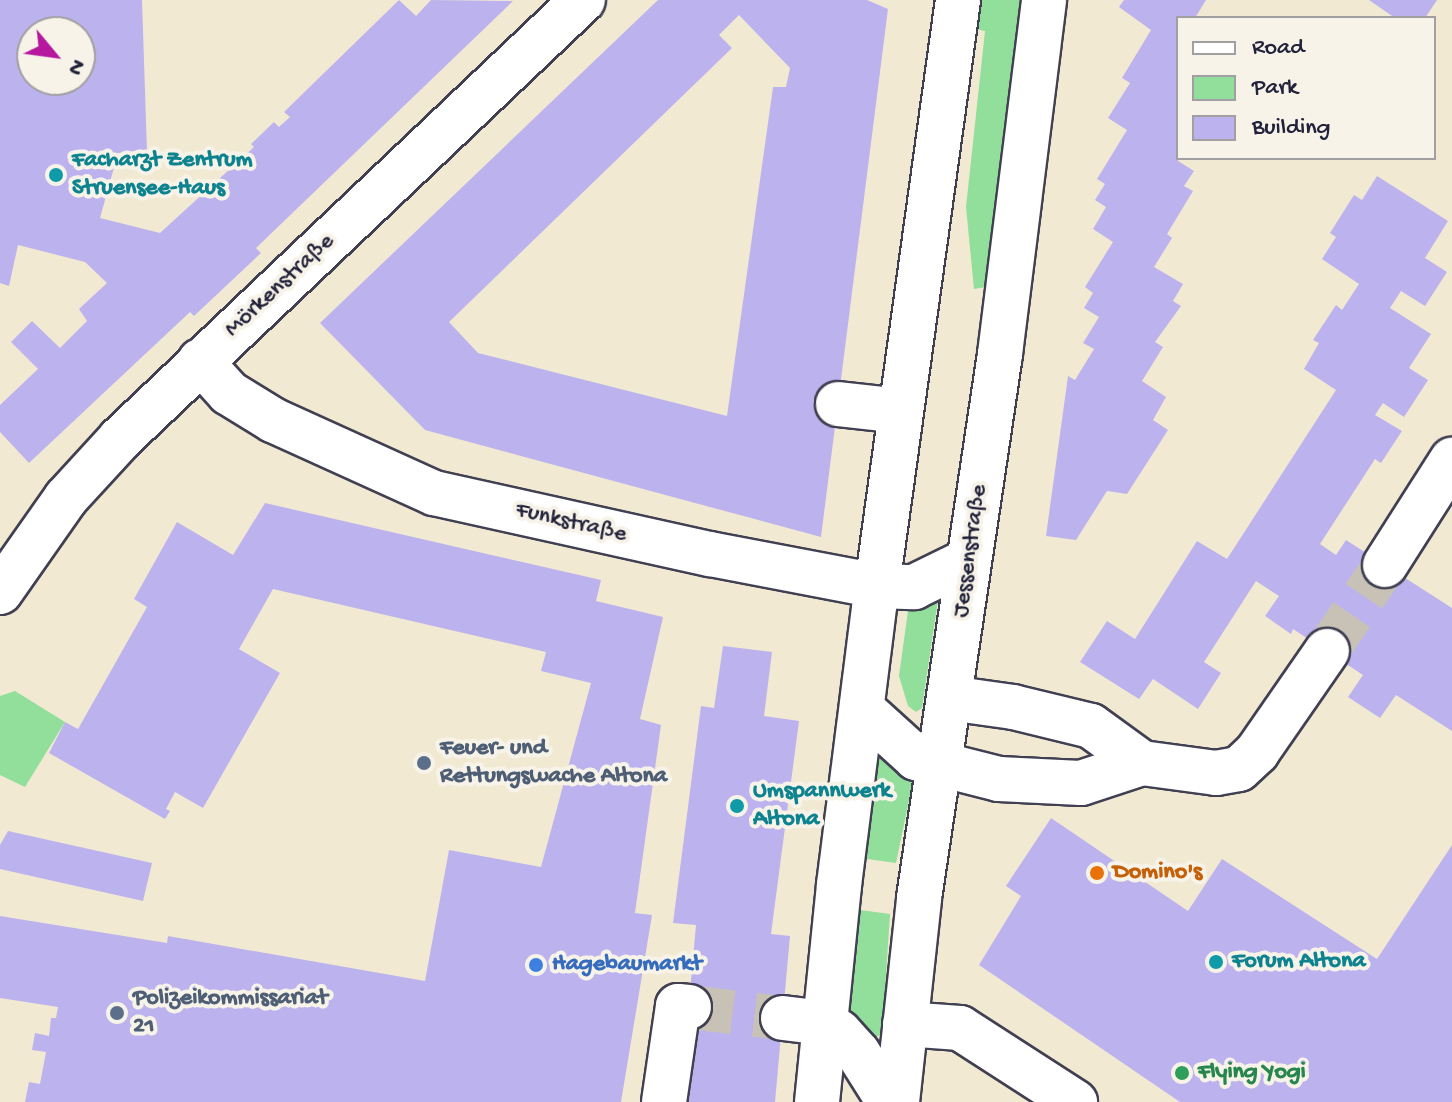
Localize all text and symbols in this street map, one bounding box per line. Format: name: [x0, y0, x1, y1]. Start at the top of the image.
north arrow: [16, 16, 96, 96]
legend: [1176, 16, 1436, 160]
text: Road: [1252, 34, 1304, 63]
text: N: [60, 54, 90, 79]
text: Park: [1252, 74, 1298, 103]
text: Building: [1252, 114, 1330, 143]
place label: Facharzt Zentrum Struensee-Haus: [72, 147, 252, 203]
marker: Facharzt Zentrum Struensee-Haus: [47, 166, 65, 184]
street label: Mörkenstraße: [219, 228, 341, 344]
street label: Jessenstraße: [947, 483, 995, 619]
street label: Funkstraße: [513, 496, 629, 550]
place label: Feuer- und Rettungswache Altona: [440, 735, 667, 791]
marker: Feuer- und Rettungswache Altona: [415, 754, 433, 772]
place label: Umspannwerk Altona: [753, 778, 891, 834]
marker: Umspannwerk Altona: [728, 797, 746, 815]
place label: Domino's: [1113, 859, 1202, 887]
marker: Domino's: [1088, 864, 1106, 882]
place label: Forum Altona: [1232, 948, 1366, 976]
place label: Hagebaumarkt: [552, 951, 702, 979]
marker: Forum Altona: [1207, 953, 1225, 971]
marker: Hagebaumarkt: [527, 956, 545, 974]
place label: Polizeikommissariat 21: [133, 985, 328, 1041]
marker: Polizeikommissariat 21: [108, 1004, 126, 1022]
place label: Flying Yogi: [1198, 1059, 1306, 1087]
marker: Flying Yogi: [1173, 1064, 1191, 1082]

